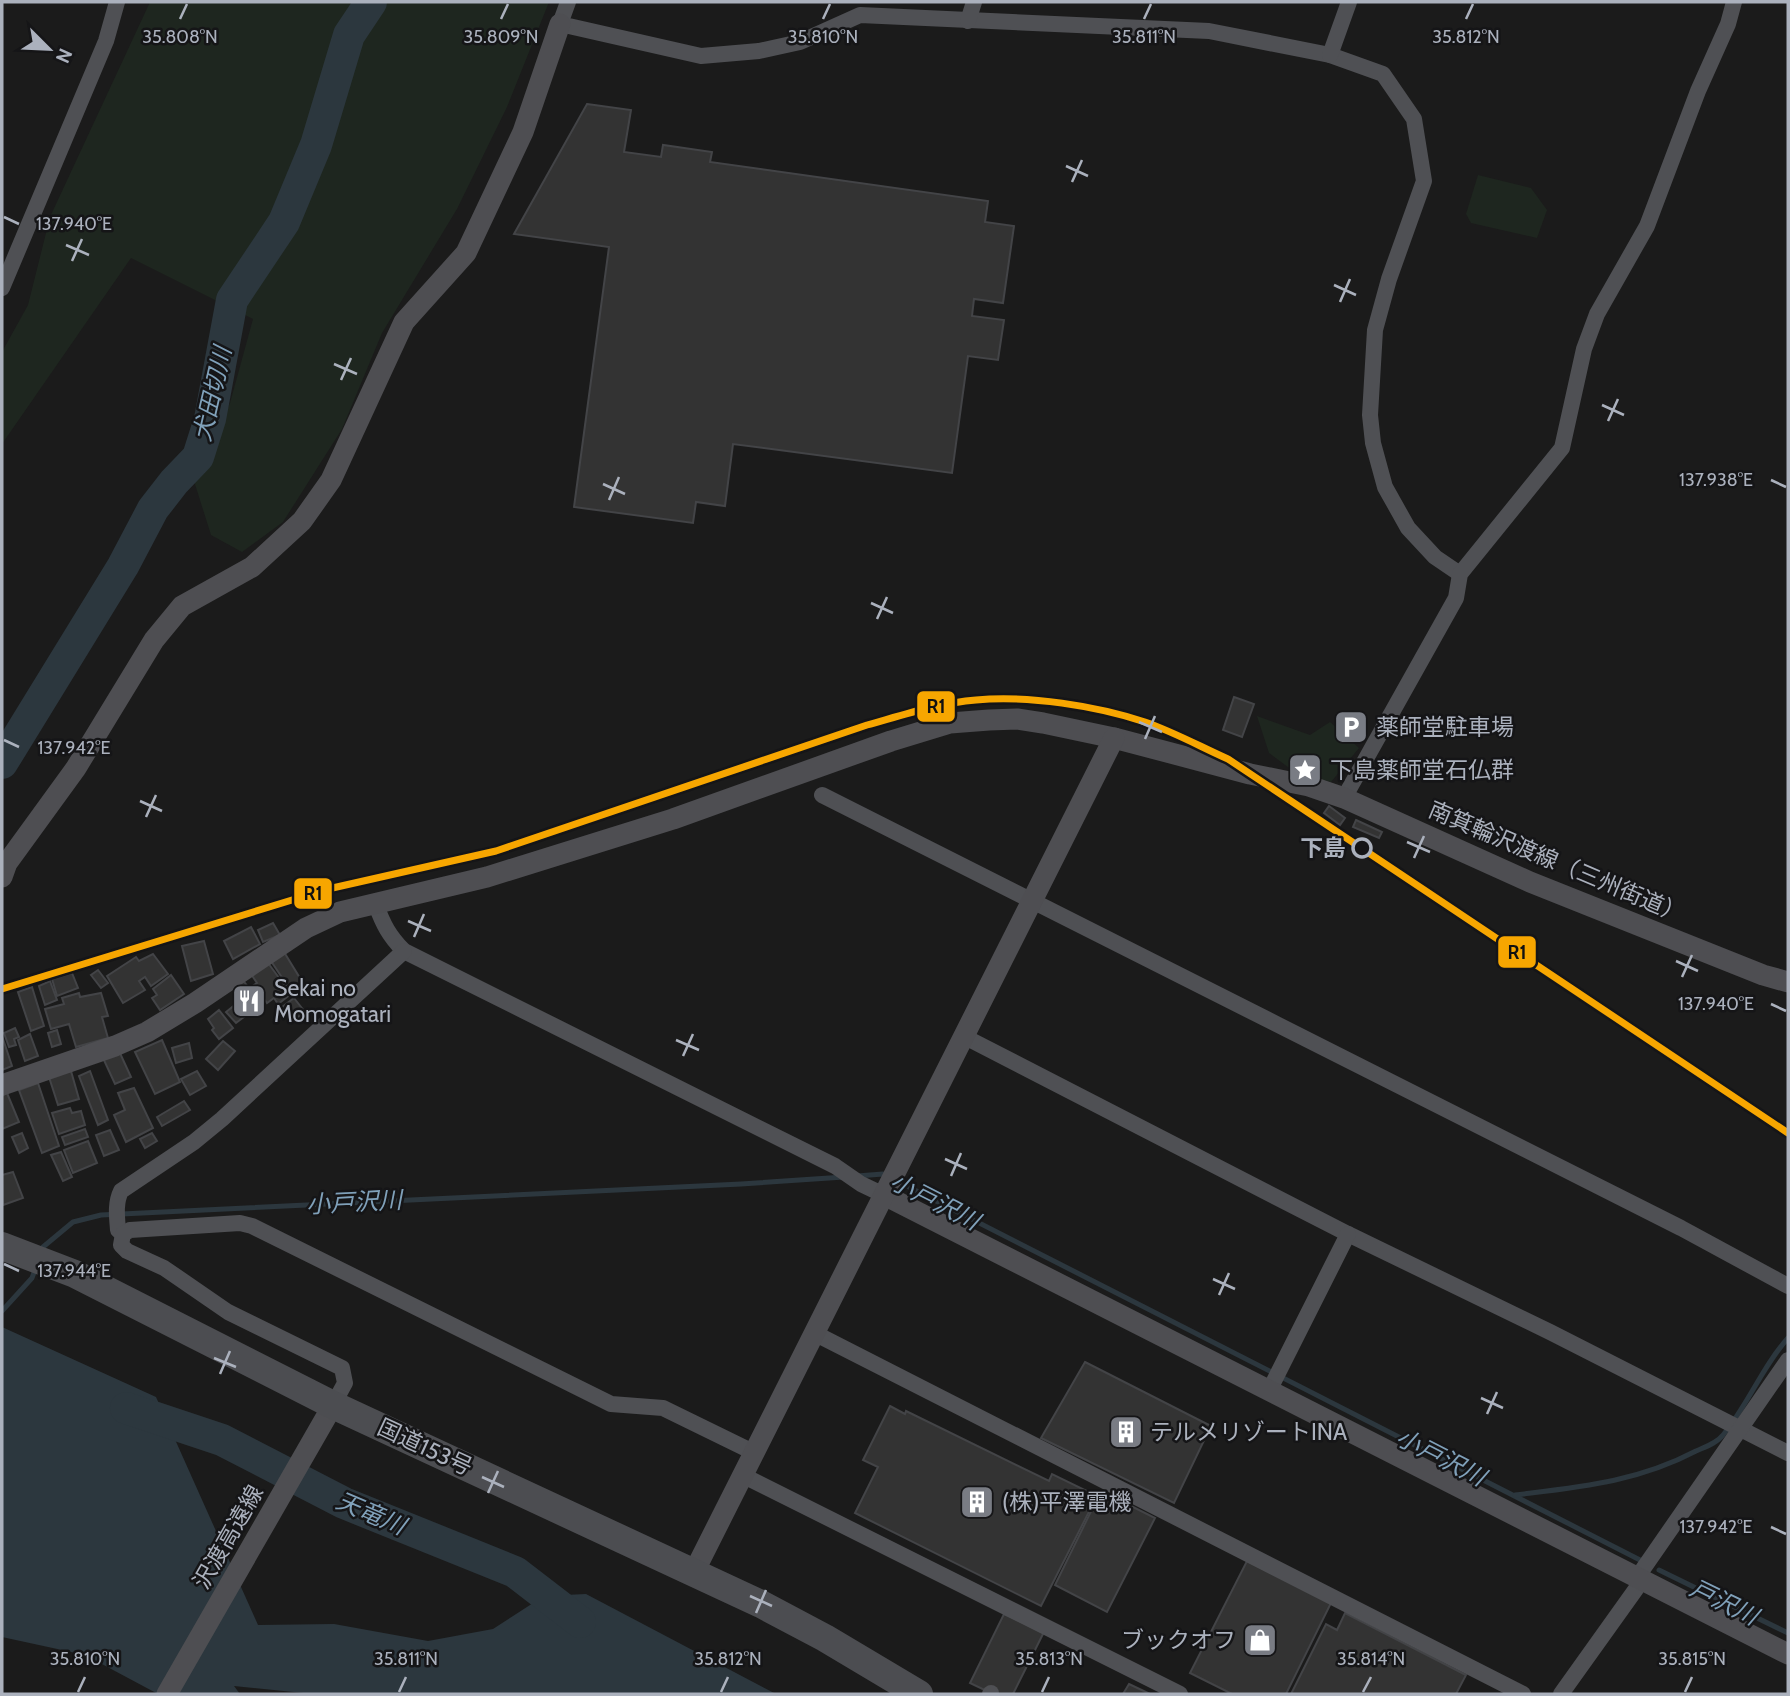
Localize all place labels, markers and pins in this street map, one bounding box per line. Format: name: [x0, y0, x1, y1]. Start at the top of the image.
parking icon: 薬師堂駐車場: [1332, 708, 1370, 746]
place label: 薬師堂駐車場: [1376, 713, 1514, 741]
place icon: 下島薬師堂石仏群: [1286, 751, 1324, 789]
place label: 下島薬師堂石仏群: [1330, 756, 1514, 784]
place label: 下島: [1300, 834, 1346, 862]
marker: 下島: [1352, 838, 1372, 858]
place label: Sekai no Momogatari: [274, 974, 391, 1028]
restaurant icon: Sekai no Momogatari: [230, 982, 268, 1020]
building icon: テルメリゾートINA: [1107, 1413, 1145, 1451]
place label: テルメリゾートINA: [1150, 1418, 1347, 1446]
building icon: (株)平澤電機: [958, 1483, 996, 1521]
place label: (株)平澤電機: [1002, 1488, 1131, 1516]
shop icon: ブックオフ: [1241, 1621, 1279, 1659]
place label: ブックオフ: [1121, 1626, 1236, 1654]

